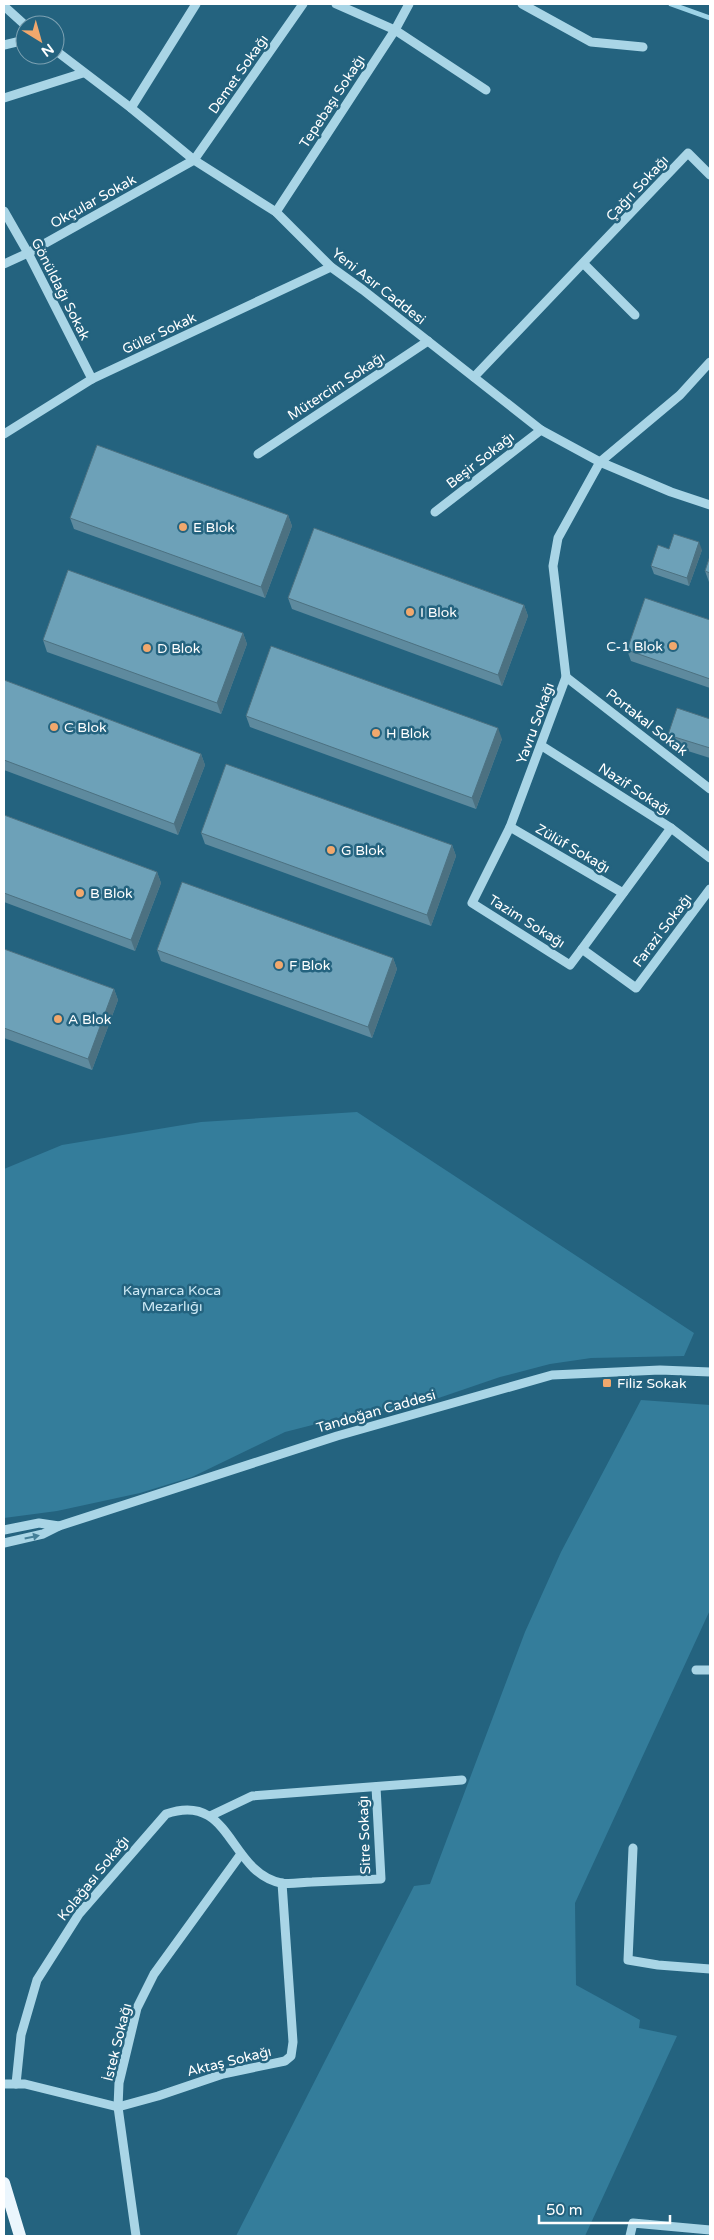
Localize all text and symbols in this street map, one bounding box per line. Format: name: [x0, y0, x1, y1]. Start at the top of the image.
north arrow: [15, 15, 65, 65]
street label: Demet Sokağı: [205, 31, 272, 117]
text: N: [38, 40, 57, 60]
street label: Tepebaşı Sokağı: [296, 51, 369, 151]
street label: Çağrı Sokağı: [603, 152, 672, 225]
street label: Okçular Sokak: [47, 171, 139, 232]
street label: Gönüldağı Sokak: [27, 235, 94, 343]
street label: Yeni Asır Caddesi: [328, 244, 429, 328]
street label: Güler Sokak: [120, 309, 199, 358]
street label: Mütercim Sokağı: [284, 349, 388, 424]
street label: Beşir Sokağı: [443, 429, 518, 492]
place label: E Blok: [193, 519, 235, 536]
marker: E Blok: [177, 521, 189, 533]
place label: I Blok: [420, 604, 457, 621]
marker: I Blok: [404, 606, 416, 618]
place label: C-1 Blok: [606, 638, 663, 655]
place label: D Blok: [157, 640, 201, 657]
marker: C-1 Blok: [667, 640, 679, 652]
marker: D Blok: [141, 642, 153, 654]
street label: Yavru Sokağı: [513, 680, 558, 766]
street label: Portakal Sokak: [602, 685, 691, 760]
place label: C Blok: [64, 719, 107, 736]
marker: C Blok: [48, 721, 60, 733]
place label: H Blok: [386, 725, 430, 742]
marker: H Blok: [370, 727, 382, 739]
street label: Nazif Sokağı: [595, 760, 674, 819]
street label: Zülüf Sokağı: [532, 820, 613, 877]
place label: G Blok: [341, 842, 385, 859]
marker: G Blok: [325, 844, 337, 856]
place label: B Blok: [90, 885, 133, 902]
marker: B Blok: [74, 887, 86, 899]
street label: Farazi Sokağı: [629, 890, 696, 970]
street label: Tazim Sokağı: [485, 891, 568, 952]
place label: F Blok: [289, 957, 331, 974]
marker: F Blok: [273, 959, 285, 971]
place label: A Blok: [68, 1011, 112, 1028]
marker: A Blok: [52, 1013, 64, 1025]
park label: Kaynarca Koca Mezarlığı: [123, 1282, 221, 1315]
place label: Filiz Sokak: [617, 1375, 687, 1392]
marker: Filiz Sokak: [601, 1377, 613, 1389]
street label: Tandoğan Caddesi: [314, 1386, 438, 1437]
one-way arrow: [25, 1532, 41, 1540]
street label: Sitre Sokağı: [355, 1795, 374, 1875]
street label: Kolağası Sokağı: [54, 1832, 133, 1924]
street label: İstek Sokağı: [100, 2001, 135, 2083]
street label: Aktaş Sokağı: [185, 2043, 273, 2080]
scale bar: [539, 2192, 670, 2224]
text: 50 m: [546, 2201, 583, 2219]

